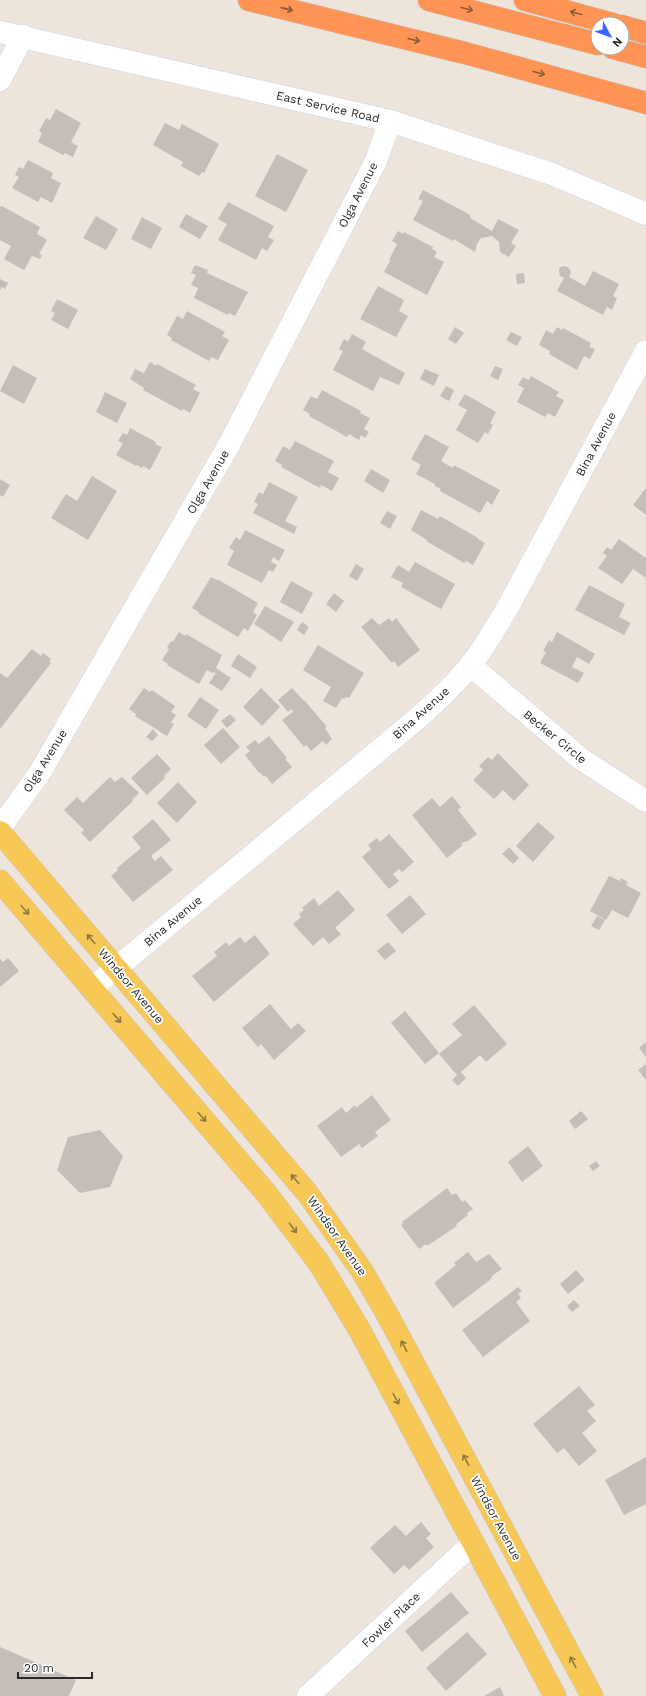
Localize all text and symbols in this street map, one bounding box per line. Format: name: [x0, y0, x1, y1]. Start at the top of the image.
one-way arrow: [280, 5, 293, 13]
one-way arrow: [460, 6, 473, 14]
one-way arrow: [570, 9, 583, 17]
north arrow: [590, 16, 630, 56]
text: N: [610, 35, 625, 50]
one-way arrow: [407, 36, 420, 44]
one-way arrow: [532, 70, 545, 77]
street label: East Service Road: [275, 88, 381, 126]
street label: Olga Avenue: [336, 160, 381, 230]
street label: Bina Avenue: [573, 409, 619, 479]
street label: Olga Avenue: [184, 447, 232, 517]
street label: Bina Avenue: [390, 684, 452, 742]
street label: Becker Circle: [521, 707, 589, 767]
street label: Olga Avenue: [20, 727, 70, 795]
street label: Bina Avenue: [141, 893, 205, 949]
one-way arrow: [21, 905, 30, 916]
one-way arrow: [87, 933, 96, 944]
street label: Windsor Avenue: [95, 946, 167, 1027]
one-way arrow: [113, 1013, 122, 1023]
one-way arrow: [197, 1112, 206, 1122]
one-way arrow: [291, 1173, 300, 1184]
street label: Windsor Avenue: [304, 1194, 370, 1279]
one-way arrow: [289, 1222, 298, 1233]
one-way arrow: [400, 1340, 408, 1352]
one-way arrow: [393, 1393, 401, 1405]
one-way arrow: [461, 1455, 469, 1467]
street label: Windsor Avenue: [468, 1473, 524, 1563]
street label: Fowler Place: [359, 1589, 423, 1651]
scale bar: [18, 1654, 92, 1680]
one-way arrow: [569, 1656, 576, 1668]
text: 20 m: [24, 1661, 54, 1675]

